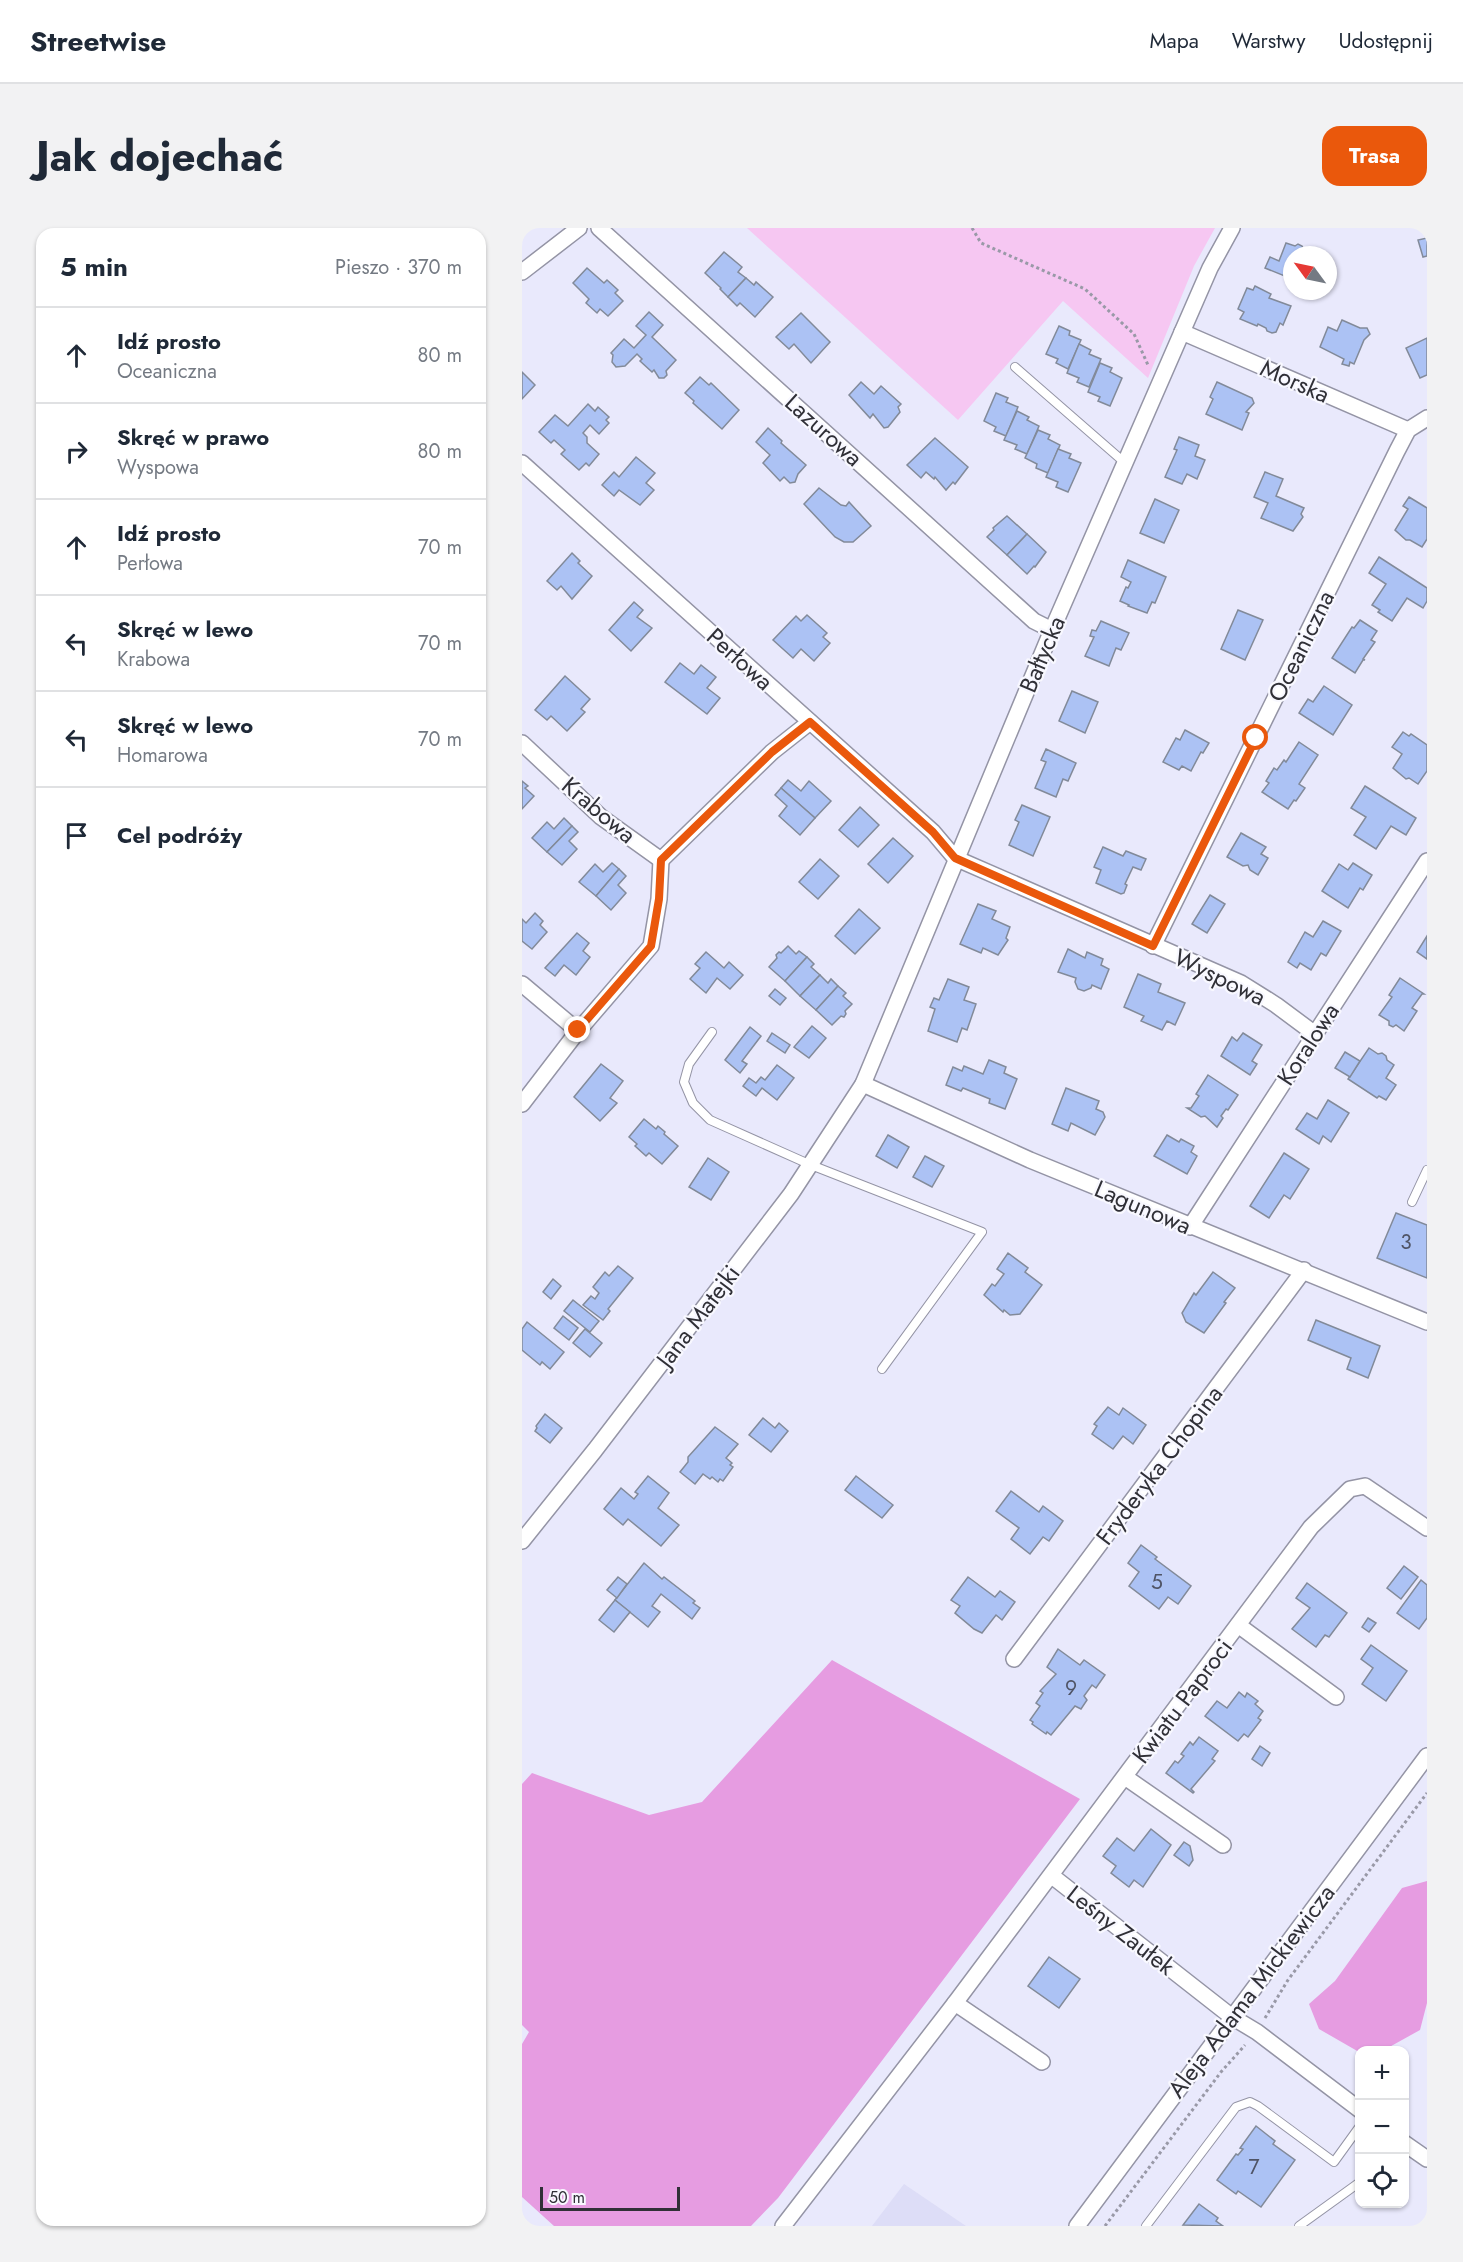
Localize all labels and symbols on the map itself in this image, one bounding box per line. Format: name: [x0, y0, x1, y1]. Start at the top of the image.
north arrow: [1283, 246, 1337, 300]
street label: Morska: [1255, 350, 1335, 412]
street label: Lazurowa: [777, 385, 871, 475]
street label: Oceaniczna: [1259, 584, 1343, 708]
street label: Bałtycka: [1010, 610, 1074, 698]
street label: Perłowa: [699, 620, 781, 698]
route start: [1242, 724, 1268, 750]
street label: Krabowa: [554, 768, 644, 852]
street label: Wyspowa: [1168, 940, 1272, 1014]
street label: Koralowa: [1268, 996, 1348, 1092]
route end: [564, 1016, 590, 1042]
street label: Lagunowa: [1089, 1171, 1197, 1243]
house number: 3: [1400, 1227, 1412, 1257]
street label: Jana Matejki: [646, 1257, 748, 1377]
street label: Fryderyka Chopina: [1087, 1378, 1231, 1552]
house number: 5: [1151, 1567, 1163, 1597]
street label: Kwiatu Paproci: [1123, 1631, 1241, 1771]
house number: 9: [1065, 1673, 1077, 1703]
street label: Leśny Zaułek: [1059, 1877, 1183, 1984]
street label: Aleja Adama Mickiewicza: [1159, 1877, 1343, 2105]
house number: 7: [1248, 2152, 1260, 2182]
scale bar: [540, 2184, 680, 2212]

